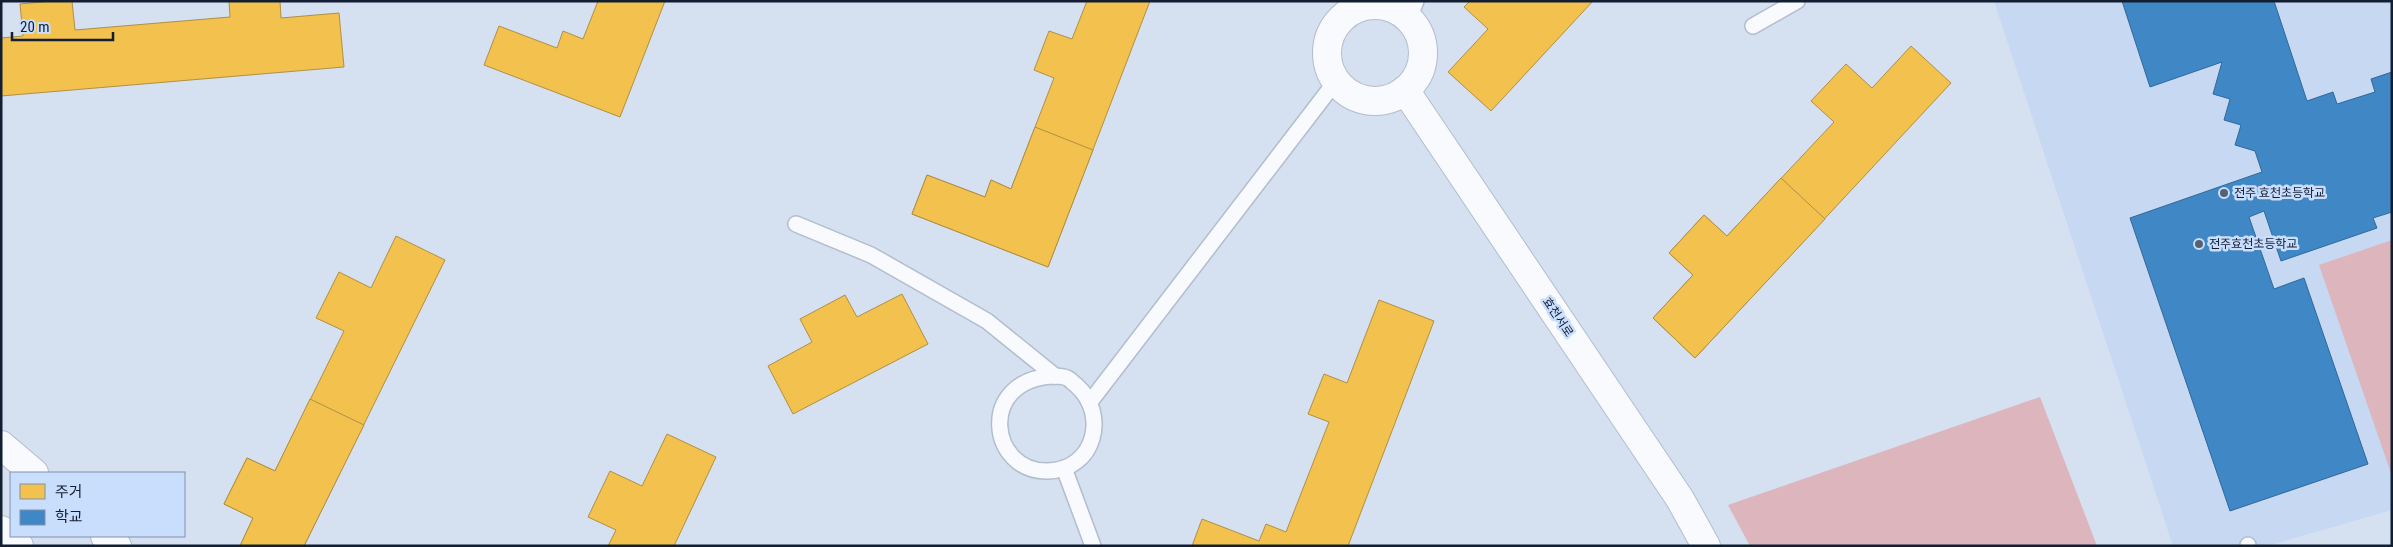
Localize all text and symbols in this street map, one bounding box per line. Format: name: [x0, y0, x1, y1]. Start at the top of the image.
scale bar: [12, 10, 114, 42]
text: 20 m: [20, 18, 50, 36]
place label: 전주 효천초등학교: [2234, 186, 2325, 200]
marker: 전주 효천초등학교: [2218, 187, 2230, 199]
place label: 전주효천초등학교: [2209, 237, 2297, 251]
marker: 전주효천초등학교: [2193, 238, 2205, 250]
street label: 효천서로: [1540, 295, 1576, 339]
legend: [10, 472, 185, 537]
text: 주거: [55, 483, 83, 501]
text: 학교: [55, 508, 83, 526]

